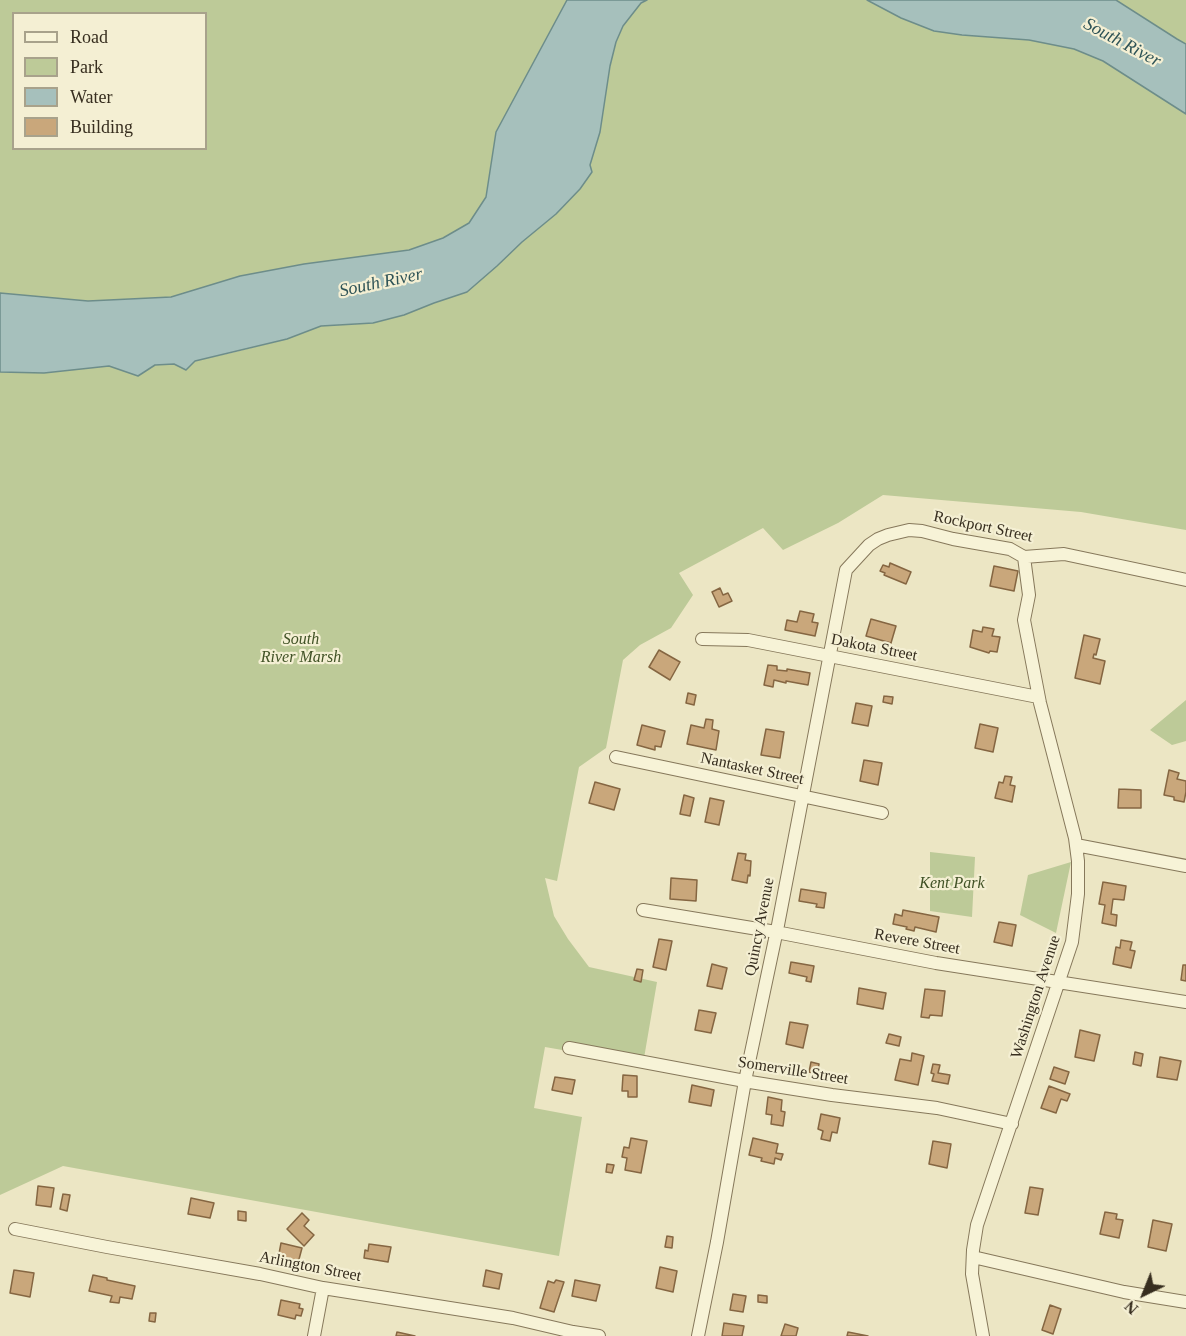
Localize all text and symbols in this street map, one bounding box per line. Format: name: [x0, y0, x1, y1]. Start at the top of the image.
legend: [12, 12, 207, 150]
water label: South River: [1080, 14, 1164, 72]
text: Road: [70, 27, 108, 47]
text: Park: [70, 57, 103, 77]
text: Water: [70, 87, 113, 107]
text: Building: [70, 117, 133, 137]
water label: South River: [337, 264, 425, 302]
street label: Rockport Street: [932, 507, 1034, 547]
park label: South River Marsh: [261, 630, 341, 668]
street label: Dakota Street: [829, 630, 919, 666]
street label: Nantasket Street: [699, 749, 805, 789]
park label: Kent Park: [919, 874, 985, 894]
street label: Quincy Avenue: [741, 876, 779, 978]
street label: Revere Street: [873, 925, 961, 959]
street label: Washington Avenue: [1007, 933, 1065, 1061]
street label: Somerville Street: [736, 1053, 850, 1089]
street label: Arlington Street: [257, 1248, 363, 1286]
north arrow: [1114, 1264, 1174, 1324]
text: N: [1121, 1297, 1141, 1318]

